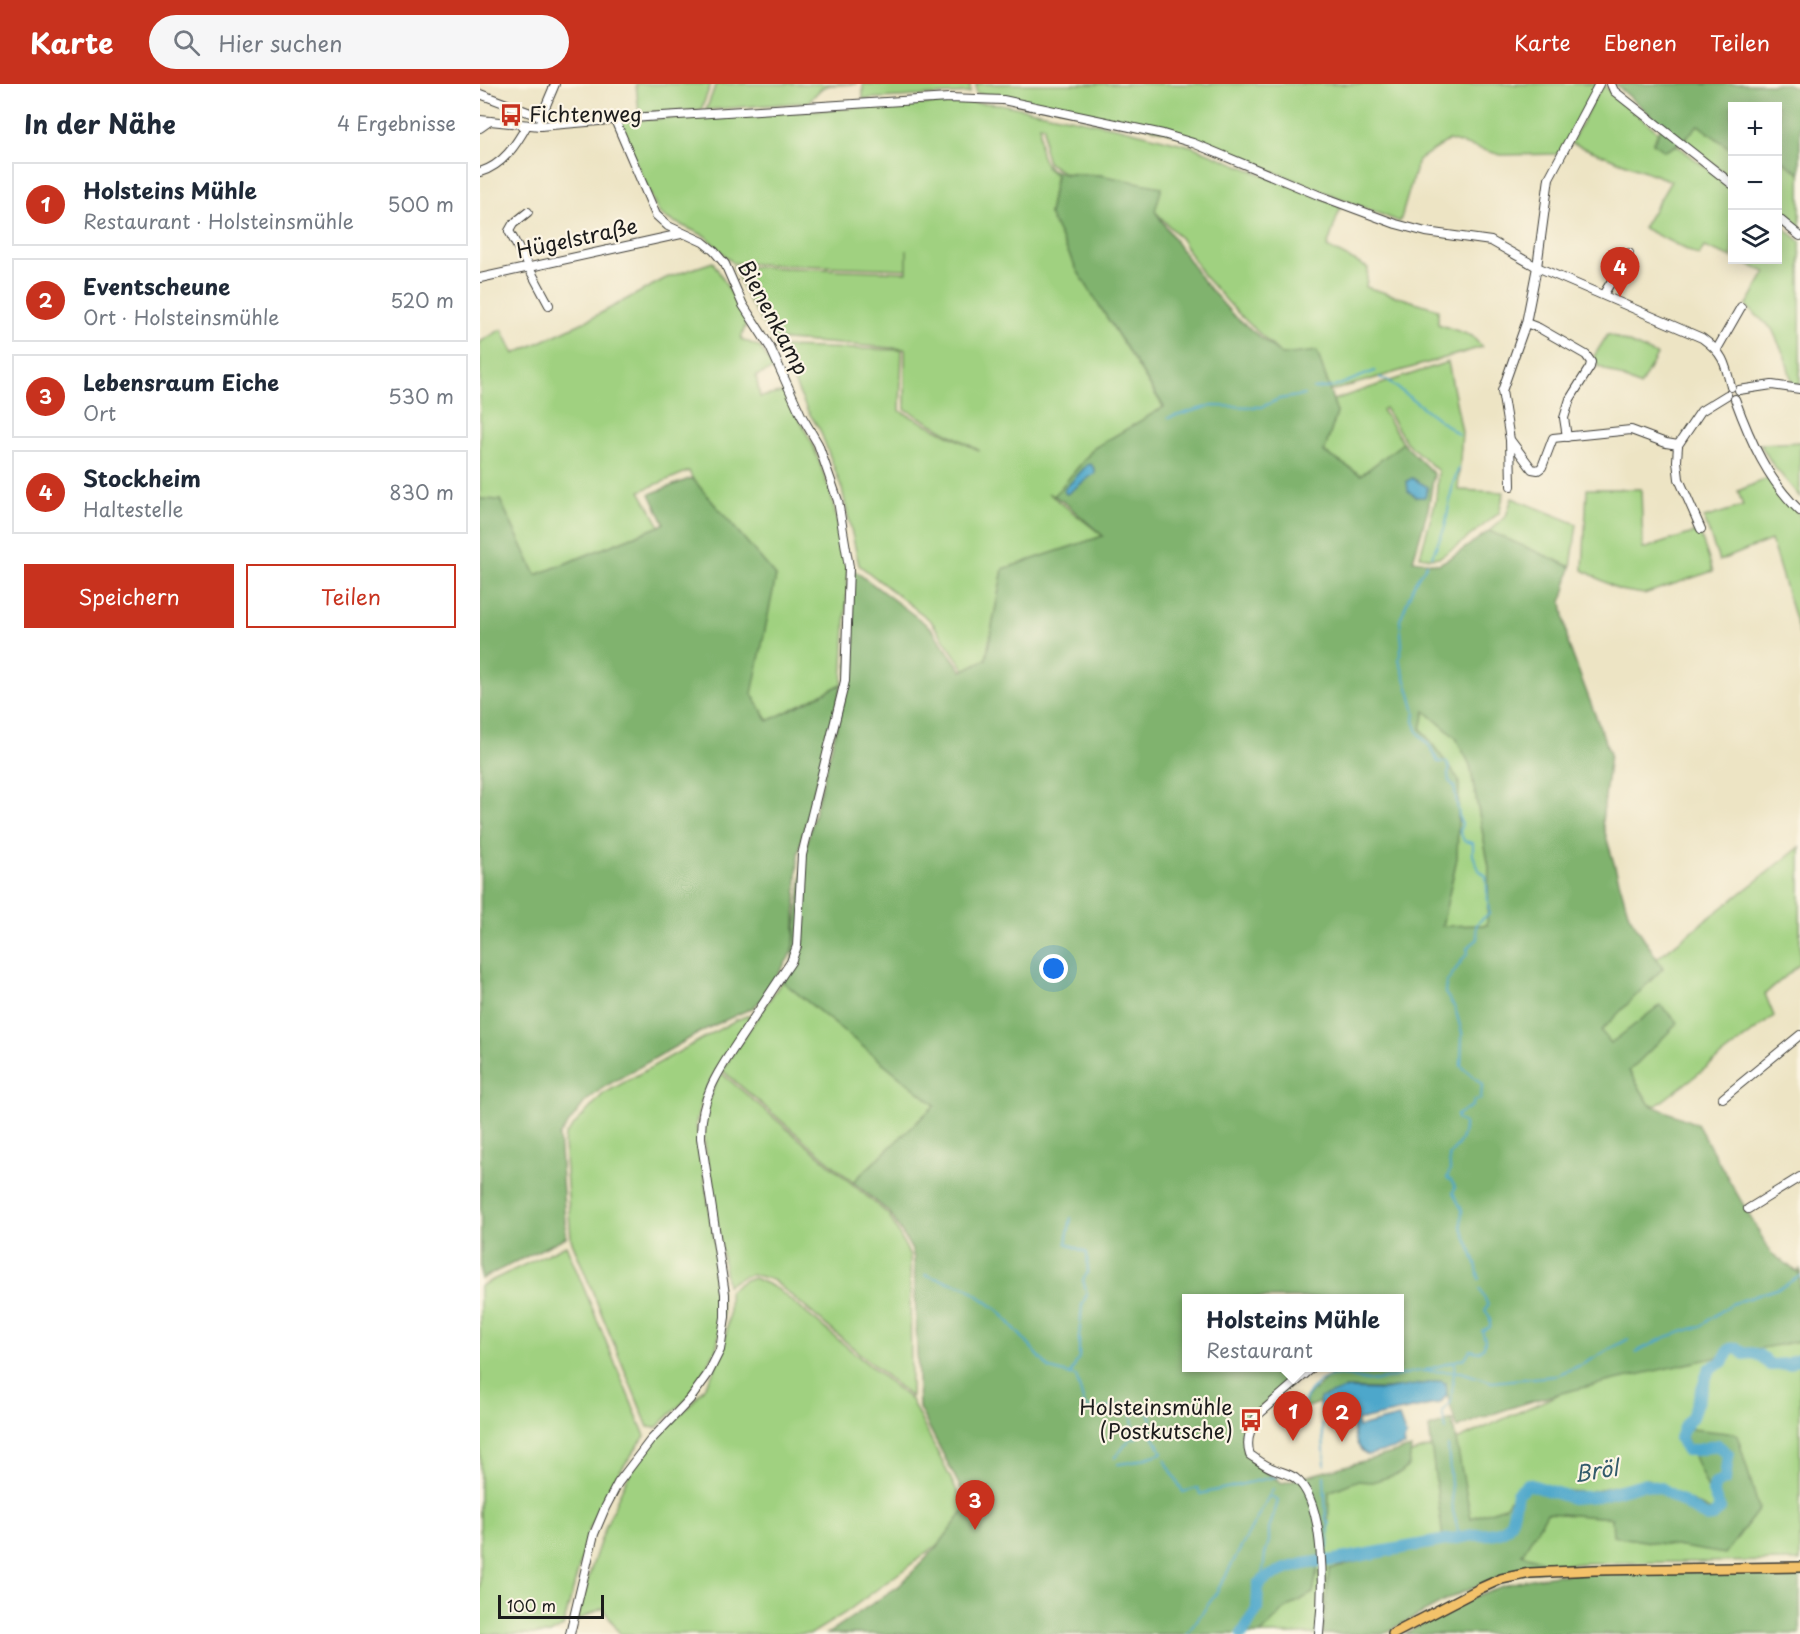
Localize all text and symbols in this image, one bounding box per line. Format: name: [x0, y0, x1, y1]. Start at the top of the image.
search box: [149, 15, 569, 69]
text: Karte: [30, 21, 113, 64]
icon: search: [170, 26, 203, 59]
text: Hier suchen: [218, 26, 343, 59]
text: Karte: [1514, 26, 1571, 58]
text: Ebenen: [1604, 26, 1677, 58]
text: Teilen: [1710, 26, 1770, 58]
place label: Fichtenweg: [529, 97, 642, 129]
bus stop icon: Fichtenweg: [498, 102, 524, 128]
map controls: [1728, 102, 1782, 264]
button: +: [1728, 102, 1782, 156]
text: In der Nähe: [24, 104, 176, 143]
text: 4 Ergebnisse: [337, 108, 456, 138]
button: −: [1728, 156, 1782, 210]
text: Holsteins Mühle: [83, 173, 257, 206]
text: 1: [41, 189, 50, 219]
text: 500 m: [387, 189, 454, 219]
text: Restaurant · Holsteinsmühle: [83, 206, 354, 236]
street label: Hügelstraße: [513, 209, 640, 265]
button: layers: [1728, 210, 1782, 264]
pin: 4: [1600, 248, 1640, 297]
street label: Bienenkamp: [731, 254, 818, 380]
text: Eventscheune: [83, 269, 230, 302]
text: 2: [38, 285, 53, 315]
text: 520 m: [390, 285, 454, 315]
text: Ort · Holsteinsmühle: [83, 302, 280, 332]
text: Lebensraum Eiche: [83, 365, 279, 398]
text: 3: [39, 381, 52, 411]
text: 530 m: [388, 381, 454, 411]
text: Ort: [83, 398, 116, 428]
text: Stockheim: [83, 461, 201, 494]
text: 4: [39, 477, 52, 507]
text: 830 m: [389, 477, 454, 507]
text: Haltestelle: [83, 494, 183, 524]
button: Speichern: [24, 564, 234, 628]
button: Teilen: [246, 564, 456, 628]
your location: [1039, 954, 1068, 983]
popup: [1182, 1294, 1404, 1372]
text: Holsteins Mühle: [1206, 1302, 1380, 1335]
text: Restaurant: [1206, 1335, 1313, 1365]
place label: Holsteinsmühle (Postkutsche): [1079, 1390, 1233, 1446]
pin: 1: [1274, 1392, 1312, 1441]
pin: 2: [1322, 1392, 1362, 1442]
bus stop icon: Holsteinsmühle (Postkutsche): [1238, 1407, 1264, 1433]
water label: Bröl: [1571, 1449, 1624, 1489]
pin: 3: [956, 1480, 994, 1530]
scale bar: [498, 1592, 604, 1620]
text: 100 m: [507, 1593, 556, 1617]

